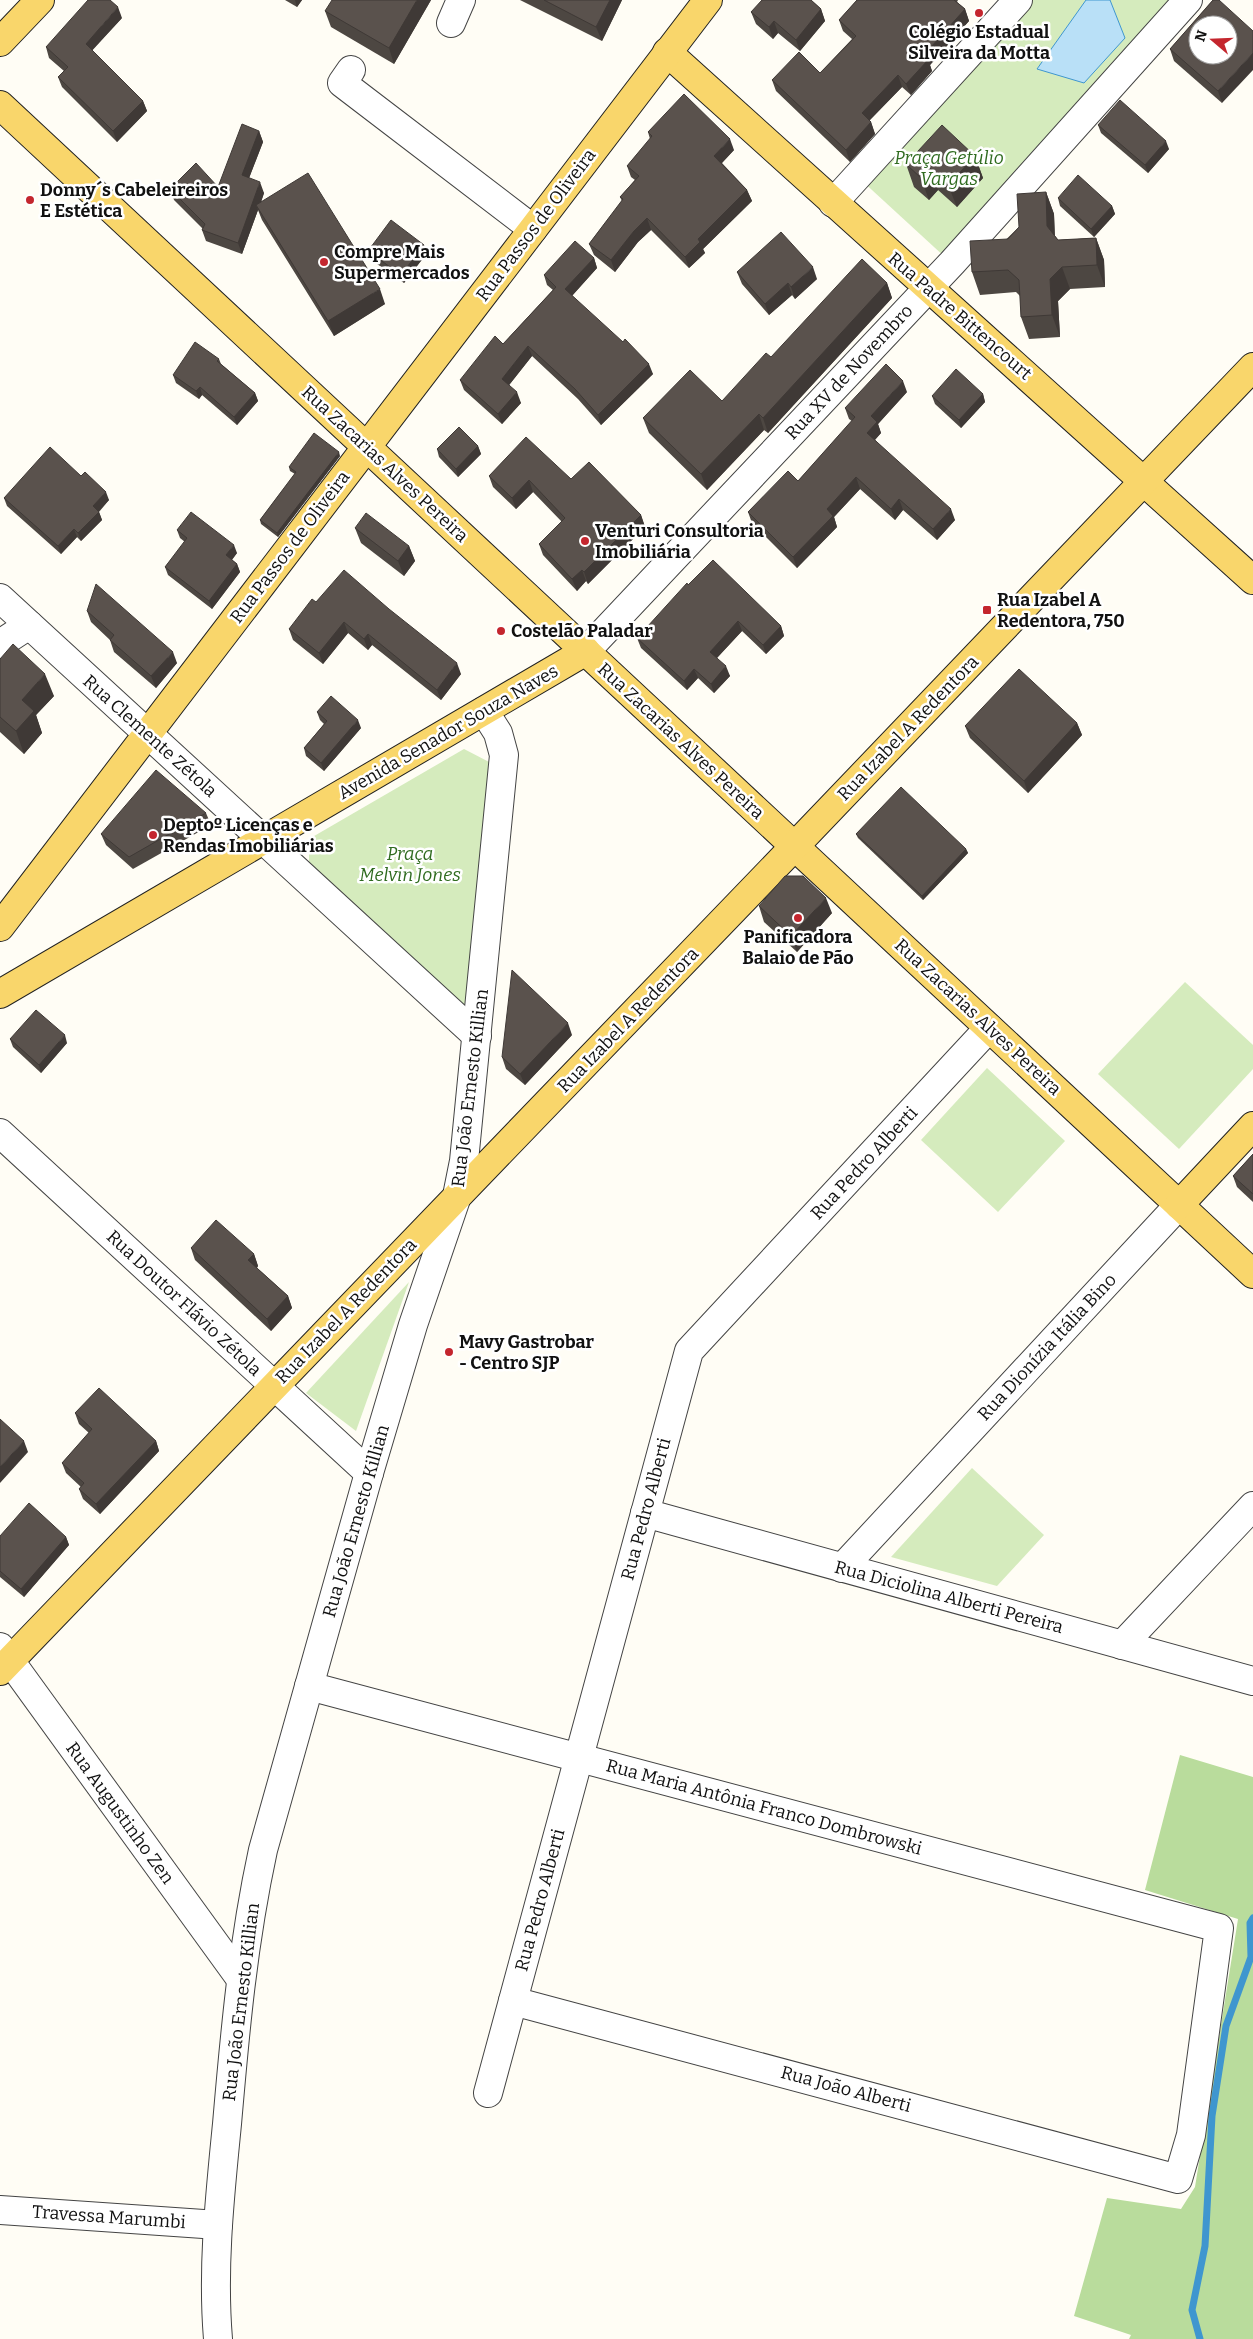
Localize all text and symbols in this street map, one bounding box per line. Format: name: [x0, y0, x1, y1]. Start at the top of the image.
marker: Colégio Estadual Silveira da Motta: [973, 7, 985, 19]
north arrow: [1188, 15, 1238, 65]
place label: Colégio Estadual Silveira da Motta: [908, 21, 1050, 64]
text: N: [1191, 28, 1211, 44]
street label: Rua Passos de Oliveira: [471, 144, 601, 306]
park label: Praça Getúlio Vargas: [894, 147, 1004, 190]
place label: Donny´s Cabeleireiros E Estética: [40, 179, 228, 222]
marker: Donny´s Cabeleireiros E Estética: [24, 194, 36, 206]
place label: Compre Mais Supermercados: [334, 241, 470, 284]
street label: Rua Padre Bittencourt: [884, 248, 1037, 385]
marker: Compre Mais Supermercados: [318, 256, 330, 268]
street label: Rua XV de Novembro: [781, 300, 917, 444]
street label: Rua Zacarias Alves Pereira: [297, 381, 473, 547]
street label: Rua Passos de Oliveira: [225, 466, 355, 628]
place label: Venturi Consultoria Imobiliária: [595, 520, 764, 563]
marker: Venturi Consultoria Imobiliária: [579, 535, 591, 547]
place label: Rua Izabel A Redentora, 750: [997, 589, 1125, 632]
marker: Rua Izabel A Redentora, 750: [981, 604, 993, 616]
place label: Costelão Paladar: [511, 620, 653, 642]
marker: Costelão Paladar: [495, 625, 507, 637]
street label: Rua Izabel A Redentora: [833, 651, 983, 805]
street label: Rua Zacarias Alves Pereira: [593, 658, 769, 824]
street label: Avenida Senador Souza Naves: [334, 660, 562, 804]
street label: Rua Clemente Zétola: [79, 670, 222, 802]
place label: Deptoº Licenças e Rendas Imobiliárias: [163, 814, 334, 857]
marker: Deptoº Licenças e Rendas Imobiliárias: [147, 829, 159, 841]
park label: Praça Melvin Jones: [359, 843, 461, 886]
marker: Panificadora Balaio de Pão: [792, 912, 804, 924]
place label: Panificadora Balaio de Pão: [742, 926, 854, 969]
street label: Rua Zacarias Alves Pereira: [890, 934, 1066, 1100]
street label: Rua Izabel A Redentora: [553, 943, 703, 1097]
street label: Rua João Ernesto Killian: [447, 987, 493, 1188]
street label: Rua Pedro Alberti: [806, 1102, 922, 1224]
street label: Rua Doutor Flávio Zétola: [102, 1225, 266, 1381]
street label: Rua Izabel A Redentora: [271, 1234, 421, 1388]
street label: Rua Dionízia Itália Bino: [973, 1269, 1121, 1425]
place label: Mavy Gastrobar - Centro SJP: [459, 1331, 595, 1374]
marker: Mavy Gastrobar - Centro SJP: [443, 1346, 455, 1358]
street label: Rua João Ernesto Killian: [318, 1422, 394, 1620]
street label: Rua Pedro Alberti: [616, 1435, 676, 1583]
street label: Rua Diciolina Alberti Pereira: [832, 1556, 1066, 1638]
street label: Rua Augustinho Zen: [61, 1738, 179, 1889]
street label: Rua Maria Antônia Franco Dombrowski: [604, 1754, 924, 1860]
street label: Rua Pedro Alberti: [510, 1826, 570, 1974]
street label: Rua João Ernesto Killian: [218, 1901, 264, 2102]
street label: Rua João Alberti: [779, 2061, 913, 2117]
street label: Travessa Marumbi: [31, 2201, 187, 2233]

